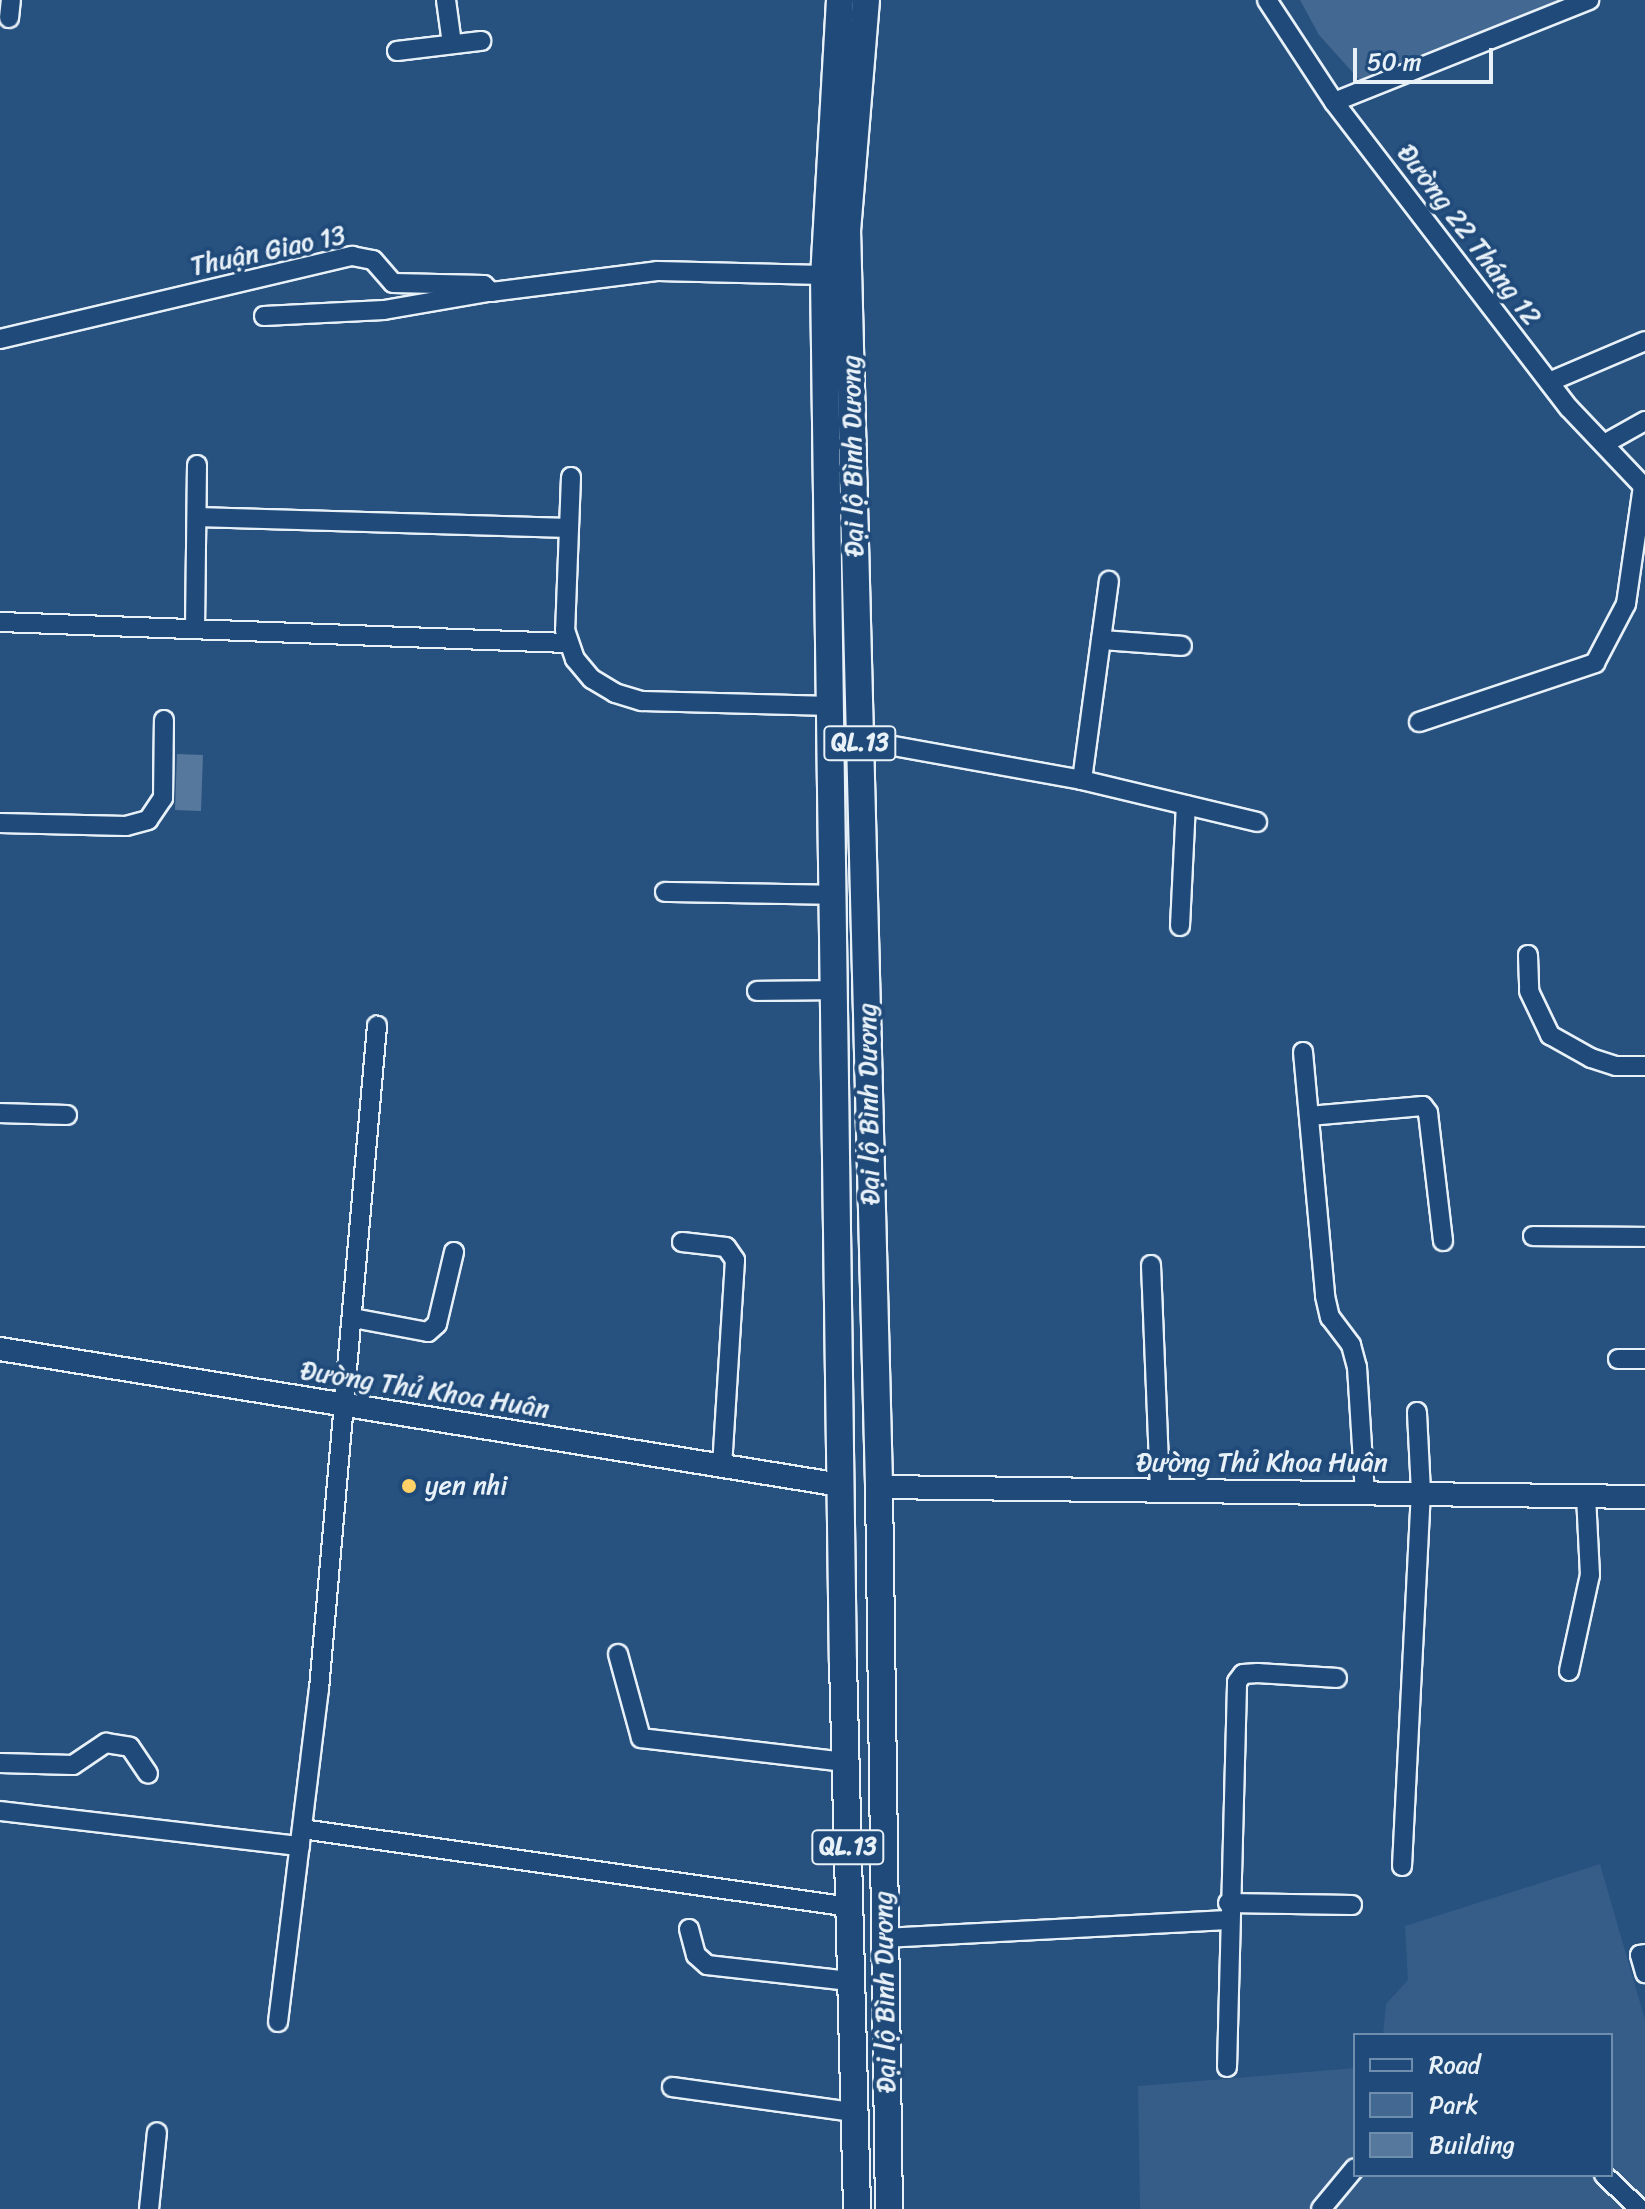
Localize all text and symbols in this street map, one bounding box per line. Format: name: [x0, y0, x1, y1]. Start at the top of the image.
scale bar: [1357, 32, 1497, 82]
text: 50 m: [1367, 41, 1422, 83]
street label: Đường 22 Tháng 12: [1391, 138, 1547, 332]
street label: Thuận Giao 13: [188, 219, 348, 283]
street label: Đại lộ Bình Dương: [836, 355, 870, 557]
road number: QL.13: [822, 723, 898, 763]
street label: Đại lộ Bình Dương: [852, 1003, 886, 1205]
street label: Đường Thủ Khoa Huân: [298, 1355, 552, 1425]
street label: Đường Thủ Khoa Huân: [1136, 1447, 1388, 1479]
place label: yen nhi: [425, 1470, 507, 1502]
marker: yen nhi: [400, 1477, 418, 1495]
road number: QL.13: [810, 1827, 886, 1867]
street label: Đại lộ Bình Dương: [868, 1891, 902, 2093]
legend: [1353, 2033, 1613, 2177]
text: Road: [1429, 2044, 1480, 2086]
text: Park: [1429, 2084, 1478, 2126]
text: Building: [1429, 2124, 1515, 2166]

